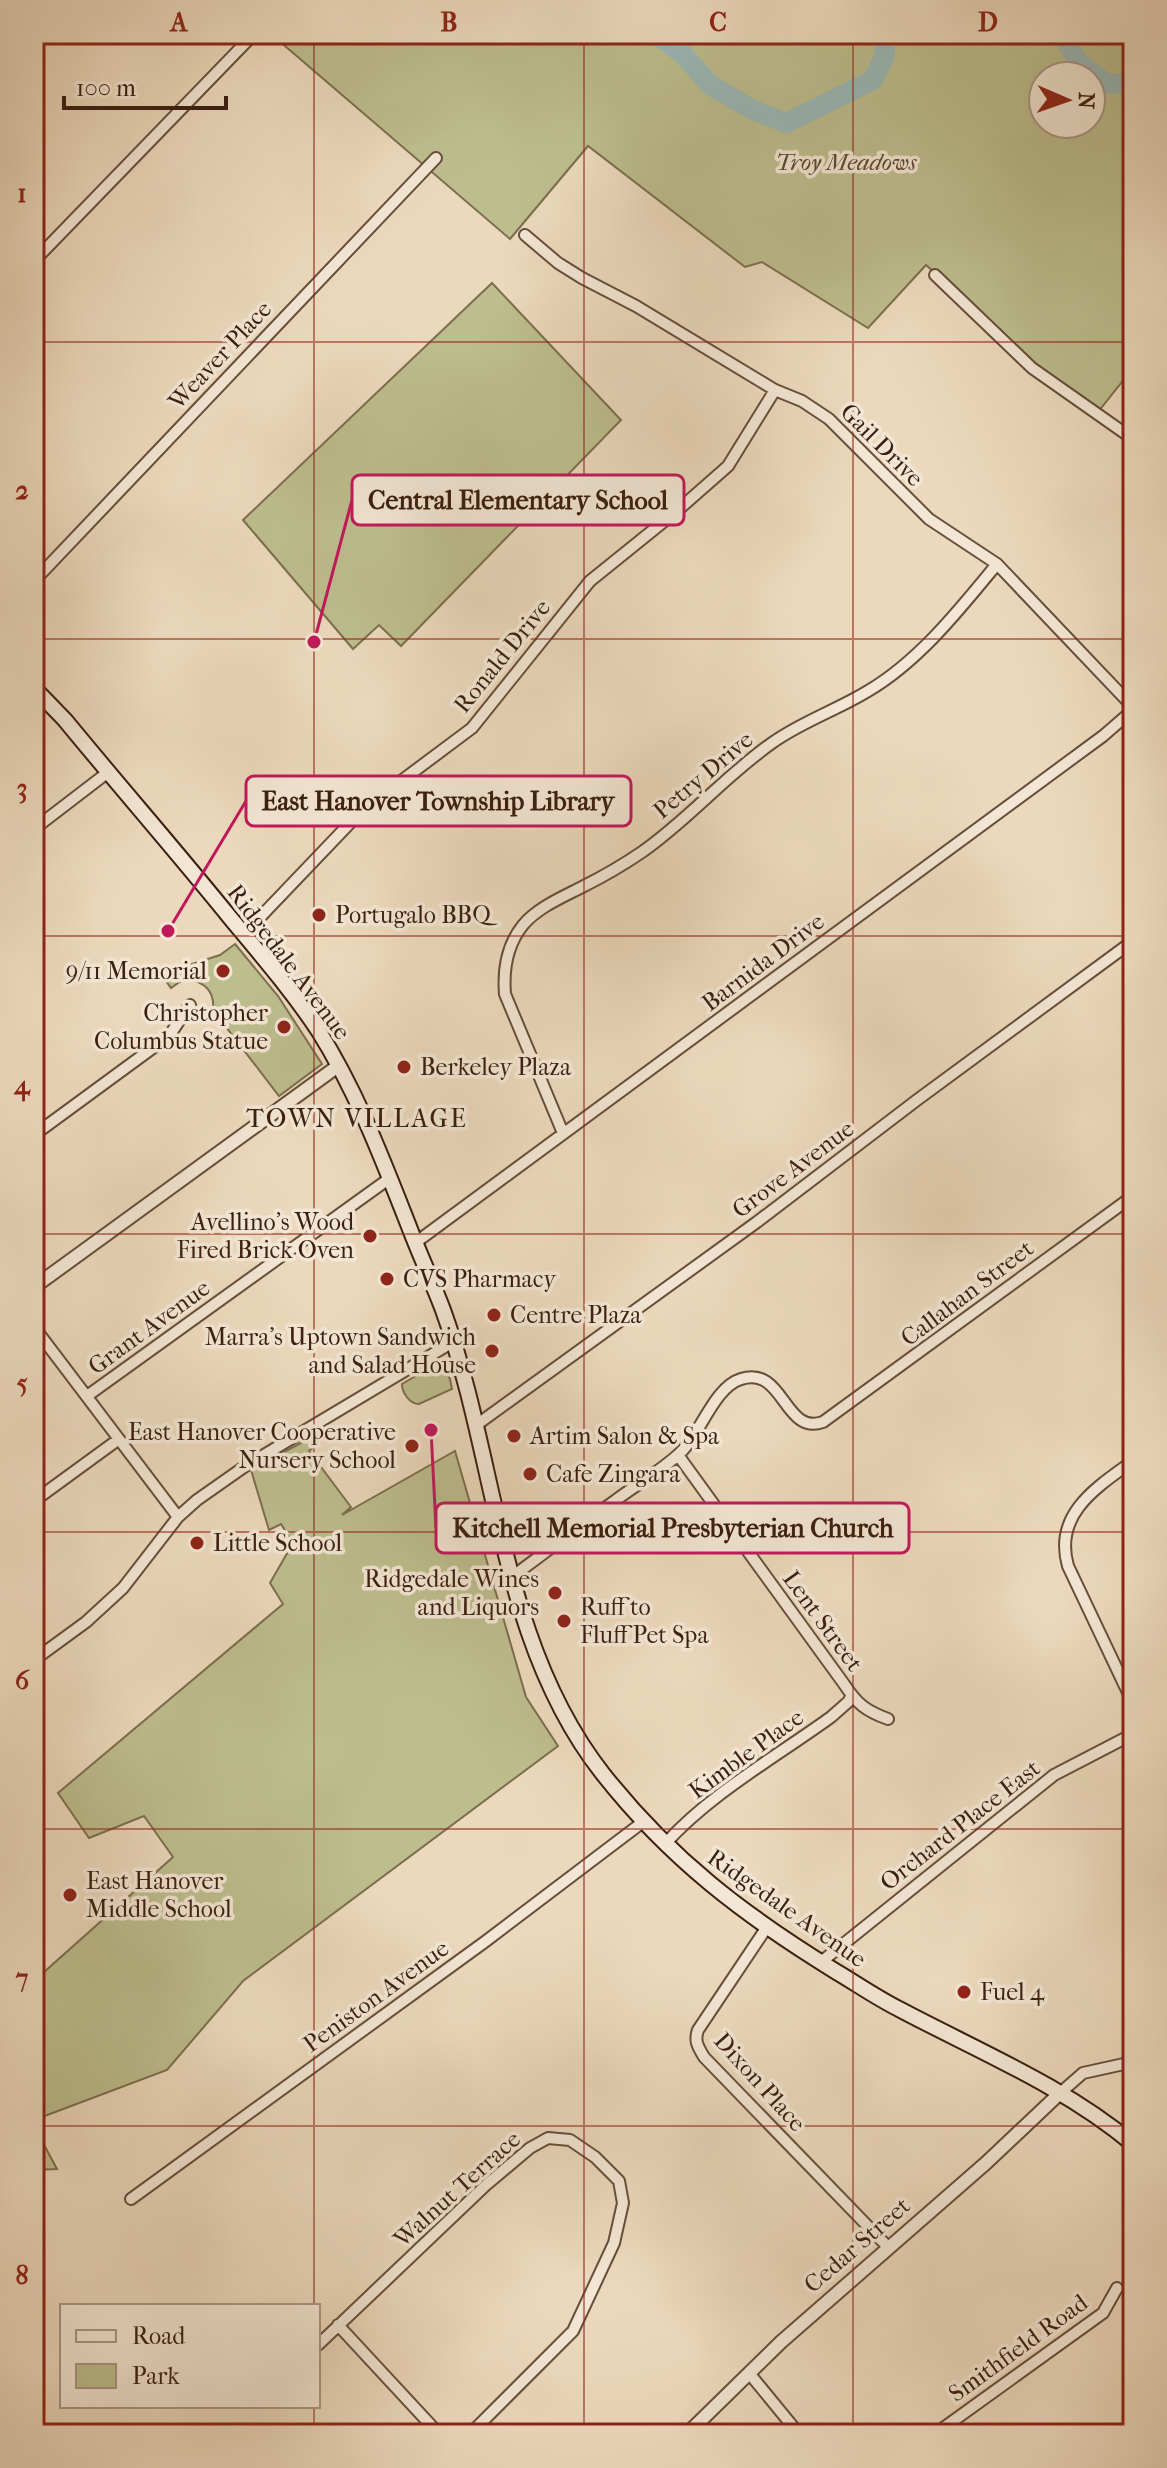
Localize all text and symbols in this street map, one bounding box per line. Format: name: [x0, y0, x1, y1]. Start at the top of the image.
text: A: [169, 7, 189, 38]
text: B: [441, 7, 458, 38]
text: C: [709, 7, 727, 38]
text: D: [978, 7, 998, 38]
scale bar: [64, 60, 226, 110]
north arrow: [1027, 60, 1107, 140]
text: 100 m: [76, 74, 136, 102]
text: N: [1073, 92, 1099, 110]
park label: Troy Meadows: [776, 148, 917, 176]
text: 1: [17, 178, 27, 209]
street label: Weaver Place: [162, 295, 277, 416]
street label: Gail Drive: [835, 398, 929, 492]
text: 2: [15, 475, 29, 506]
callout: Central Elementary School: [352, 475, 684, 525]
text: Central Elementary School: [368, 485, 669, 516]
street label: Ronald Drive: [448, 594, 556, 718]
street label: Petry Drive: [648, 725, 758, 825]
text: 3: [17, 773, 27, 804]
callout: East Hanover Township Library: [246, 776, 631, 826]
text: East Hanover Township Library: [262, 786, 617, 817]
street label: Ridgedale Avenue: [221, 879, 357, 1045]
place label: Portugalo BBQ: [335, 901, 498, 929]
marker: Portugalo BBQ: [310, 906, 328, 924]
street label: Barnida Drive: [696, 907, 830, 1017]
place label: 9/11 Memorial: [66, 957, 207, 985]
marker: 9/11 Memorial: [214, 962, 232, 980]
place label: Christopher Columbus Statue: [94, 999, 269, 1055]
marker: Christopher Columbus Statue: [275, 1018, 293, 1036]
place label: Berkeley Plaza: [420, 1053, 572, 1081]
marker: Berkeley Plaza: [395, 1058, 413, 1076]
text: 4: [13, 1070, 31, 1102]
district label: TOWN VILLAGE: [246, 1103, 468, 1134]
street label: Grove Avenue: [727, 1114, 859, 1224]
place label: Avellino's Wood Fired Brick Oven: [177, 1208, 355, 1264]
marker: Avellino's Wood Fired Brick Oven: [361, 1227, 379, 1245]
street label: Callahan Street: [895, 1234, 1039, 1352]
place label: CVS Pharmacy: [403, 1265, 557, 1293]
marker: CVS Pharmacy: [378, 1270, 396, 1288]
street label: Grant Avenue: [83, 1274, 215, 1380]
place label: Centre Plaza: [510, 1301, 642, 1329]
marker: Centre Plaza: [485, 1306, 503, 1324]
place label: Marra's Uptown Sandwich and Salad House: [205, 1323, 477, 1379]
marker: Marra's Uptown Sandwich and Salad House: [483, 1342, 501, 1360]
text: 5: [16, 1368, 28, 1399]
place label: East Hanover Cooperative Nursery School: [128, 1418, 396, 1474]
place label: Artim Salon & Spa: [529, 1422, 720, 1450]
marker: Artim Salon & Spa: [505, 1427, 523, 1445]
marker: East Hanover Cooperative Nursery School: [403, 1437, 421, 1455]
place label: Cafe Zingara: [546, 1460, 681, 1488]
marker: Cafe Zingara: [521, 1465, 539, 1483]
callout: Kitchell Memorial Presbyterian Church: [436, 1503, 909, 1553]
text: Kitchell Memorial Presbyterian Church: [452, 1513, 894, 1544]
place label: Little School: [213, 1529, 342, 1557]
marker: Little School: [188, 1534, 206, 1552]
place label: Ridgedale Wines and Liquors: [364, 1565, 539, 1621]
street label: Lent Street: [777, 1565, 869, 1677]
marker: Ridgedale Wines and Liquors: [546, 1584, 564, 1602]
place label: Ruff to Fluff Pet Spa: [580, 1593, 709, 1649]
marker: Ruff to Fluff Pet Spa: [555, 1612, 573, 1630]
text: 6: [15, 1665, 30, 1696]
street label: Kimble Place: [683, 1703, 809, 1805]
street label: Orchard Place East: [874, 1754, 1046, 1896]
street label: Ridgedale Avenue: [702, 1843, 872, 1973]
place label: East Hanover Middle School: [86, 1867, 232, 1923]
marker: East Hanover Middle School: [61, 1886, 79, 1904]
street label: Peniston Avenue: [298, 1934, 454, 2058]
text: 7: [15, 1963, 29, 1994]
place label: Fuel 4: [980, 1978, 1045, 2006]
marker: Fuel 4: [955, 1983, 973, 2001]
street label: Dixon Place: [708, 2027, 812, 2137]
street label: Walnut Terrace: [387, 2125, 526, 2254]
street label: Cedar Street: [798, 2191, 916, 2299]
text: 8: [15, 2260, 29, 2291]
street label: Smithfield Road: [943, 2288, 1094, 2408]
legend: [60, 2304, 320, 2408]
text: Road: [132, 2322, 186, 2350]
text: Park: [132, 2362, 180, 2390]

